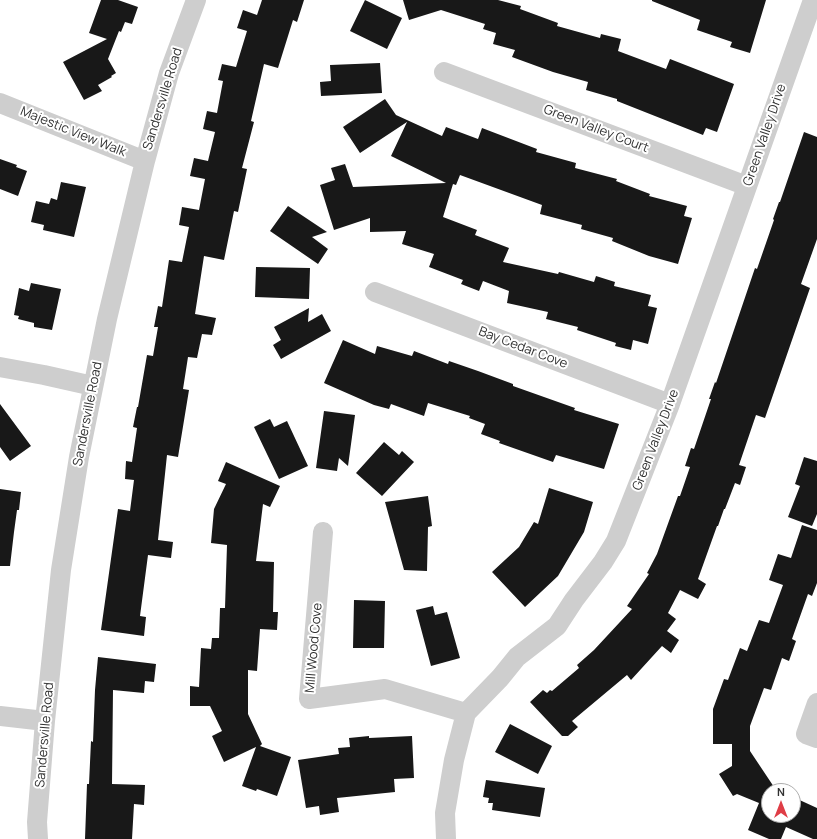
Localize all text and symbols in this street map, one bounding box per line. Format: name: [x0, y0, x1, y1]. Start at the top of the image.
street label: Sandersville Road: [140, 46, 186, 152]
street label: Green Valley Drive: [740, 82, 790, 188]
street label: Green Valley Court: [541, 102, 651, 156]
street label: Majestic View Walk: [18, 104, 128, 160]
street label: Bay Cedar Cove: [476, 324, 570, 372]
street label: Sandersville Road: [70, 361, 106, 467]
street label: Green Valley Drive: [630, 387, 682, 493]
street label: Mill Wood Cove: [302, 602, 326, 694]
street label: Sandersville Road: [33, 682, 57, 788]
north arrow: [761, 783, 801, 823]
text: N: [777, 784, 785, 799]

